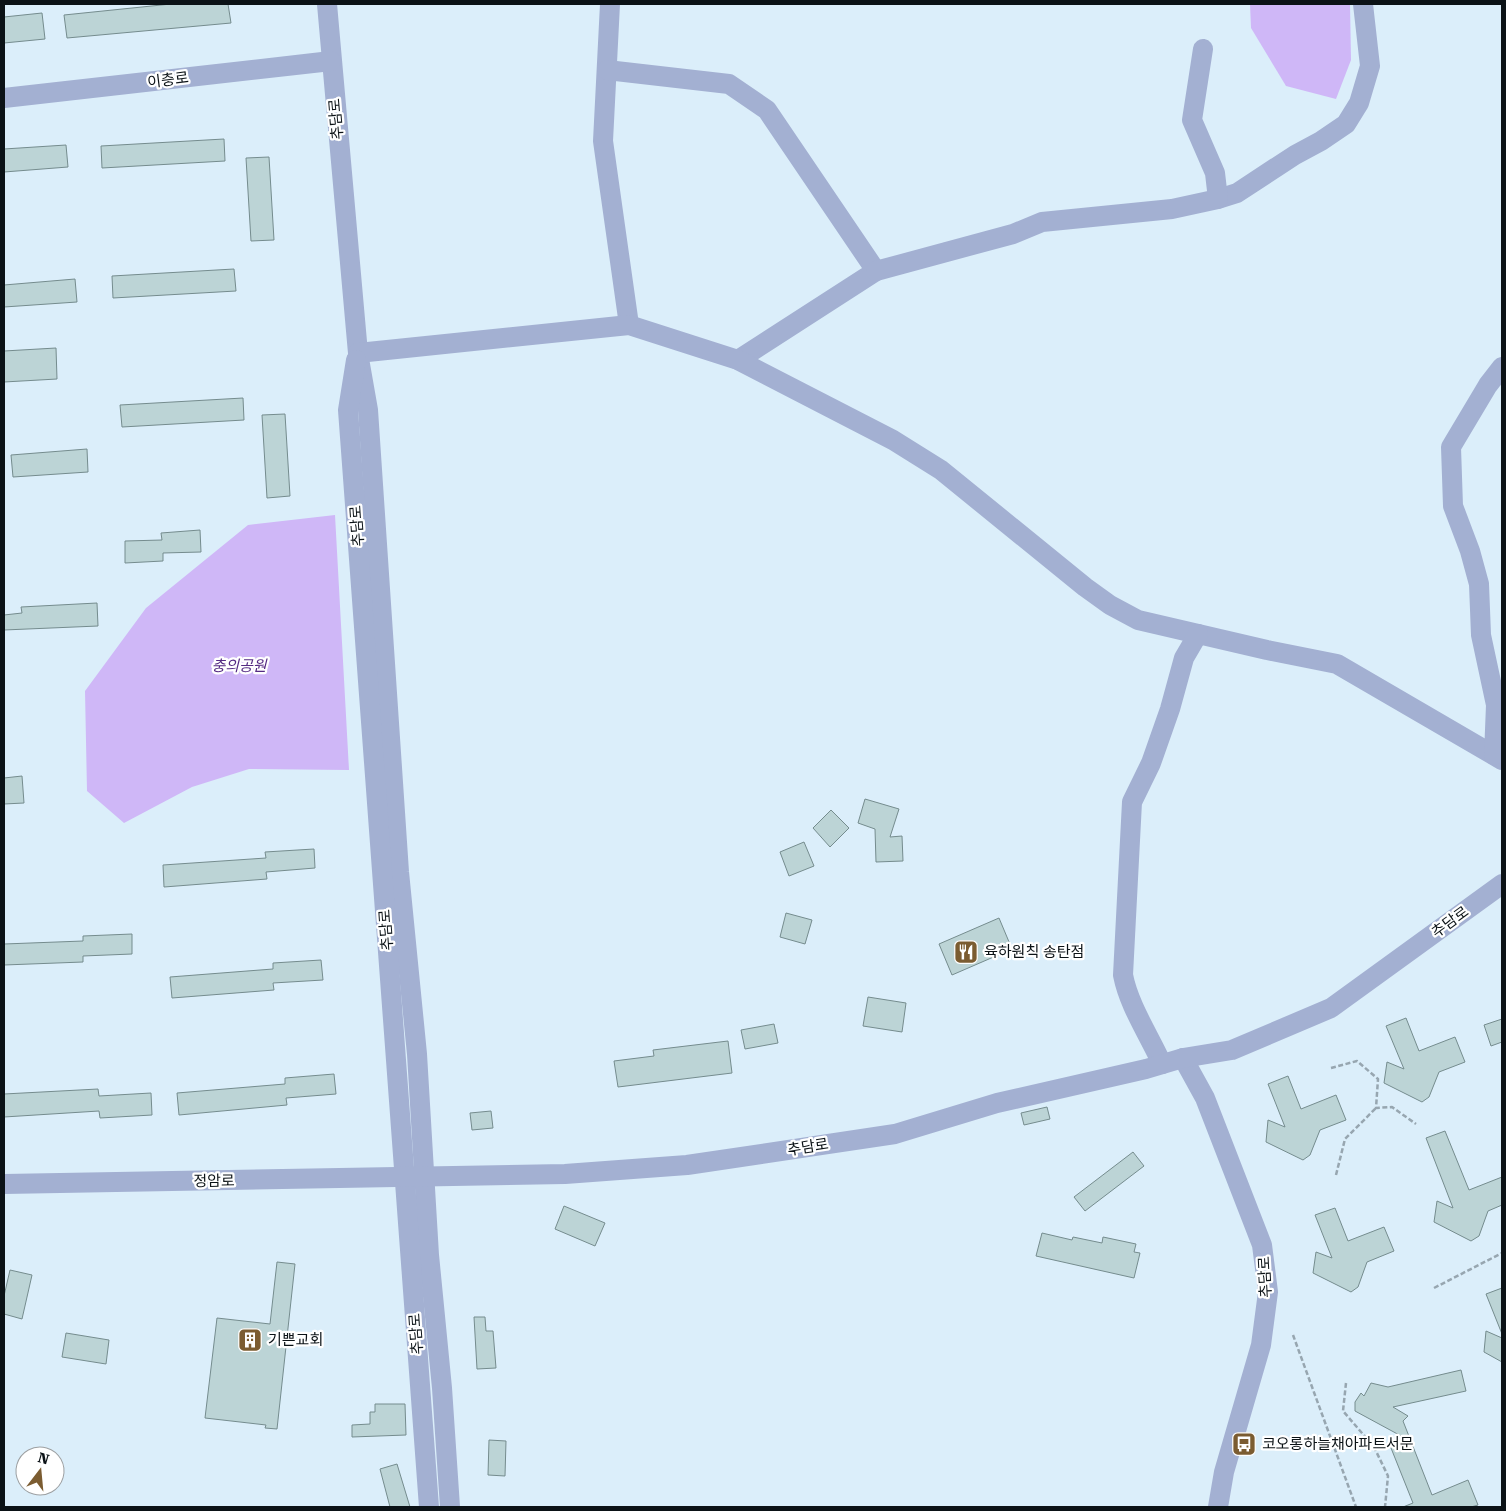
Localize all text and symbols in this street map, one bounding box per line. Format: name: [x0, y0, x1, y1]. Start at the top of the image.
street label: 이충로: [146, 69, 190, 91]
street label: 추담로: [325, 98, 347, 140]
street label: 추담로: [347, 505, 367, 547]
park label: 충의공원: [211, 657, 268, 675]
street label: 추담로: [1428, 903, 1472, 941]
street label: 추담로: [376, 909, 396, 951]
restaurant icon: 육하원칙 송탄점: [953, 939, 979, 965]
place label: 육하원칙 송탄점: [984, 943, 1084, 961]
street label: 추담로: [786, 1135, 830, 1159]
street label: 정암로: [193, 1172, 235, 1190]
street label: 추담로: [1255, 1256, 1275, 1298]
street label: 추담로: [406, 1313, 426, 1355]
building icon: 기쁜교회: [237, 1327, 263, 1353]
place label: 기쁜교회: [268, 1331, 323, 1349]
bus stop icon: 코오롱하늘채아파트서문: [1231, 1431, 1257, 1457]
place label: 코오롱하늘채아파트서문: [1262, 1435, 1414, 1453]
north arrow: [15, 1446, 65, 1496]
text: N: [36, 1449, 51, 1468]

